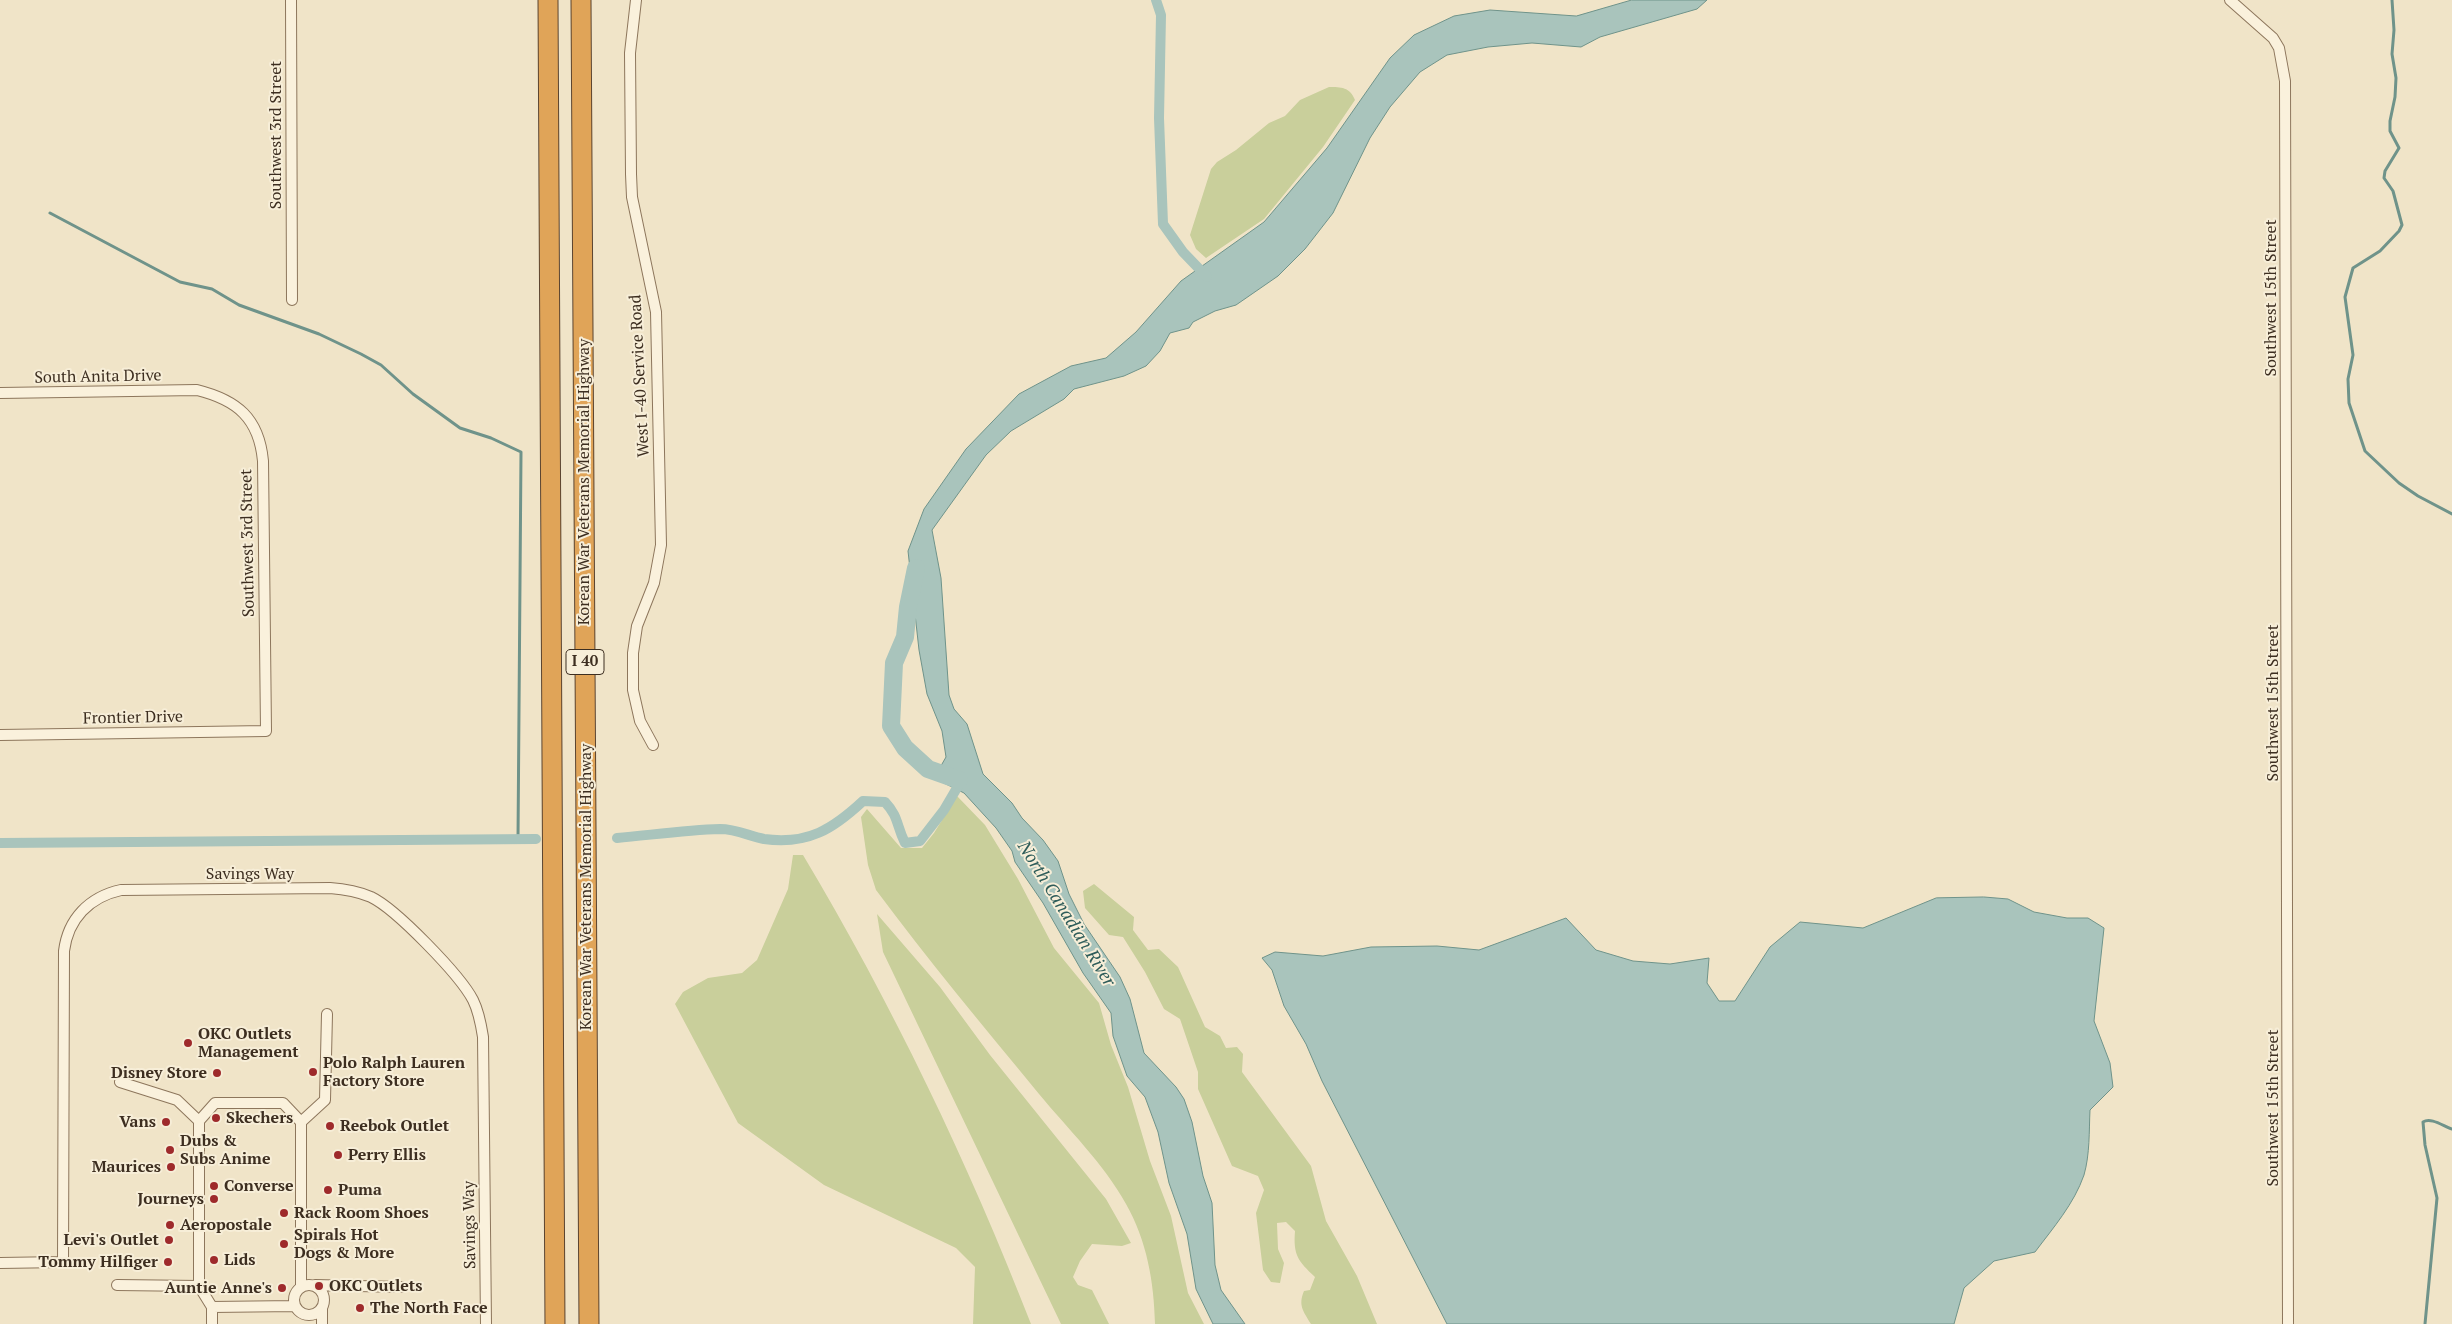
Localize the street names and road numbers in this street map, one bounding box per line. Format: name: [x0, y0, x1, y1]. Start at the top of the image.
street label: Southwest 3rd Street: [266, 61, 286, 209]
street label: Southwest 15th Street: [2261, 219, 2281, 377]
street label: West I-40 Service Road: [626, 294, 654, 458]
street label: Korean War Veterans Memorial Highway: [574, 339, 594, 625]
street label: South Anita Drive: [34, 366, 162, 388]
street label: Southwest 3rd Street: [237, 469, 259, 617]
street label: Southwest 15th Street: [2263, 624, 2283, 782]
road number: I 40: [566, 650, 604, 674]
street label: Frontier Drive: [83, 708, 183, 728]
street label: Korean War Veterans Memorial Highway: [576, 744, 596, 1030]
street label: Savings Way: [206, 864, 294, 884]
street label: Southwest 15th Street: [2263, 1029, 2283, 1187]
street label: Savings Way: [460, 1181, 480, 1269]

